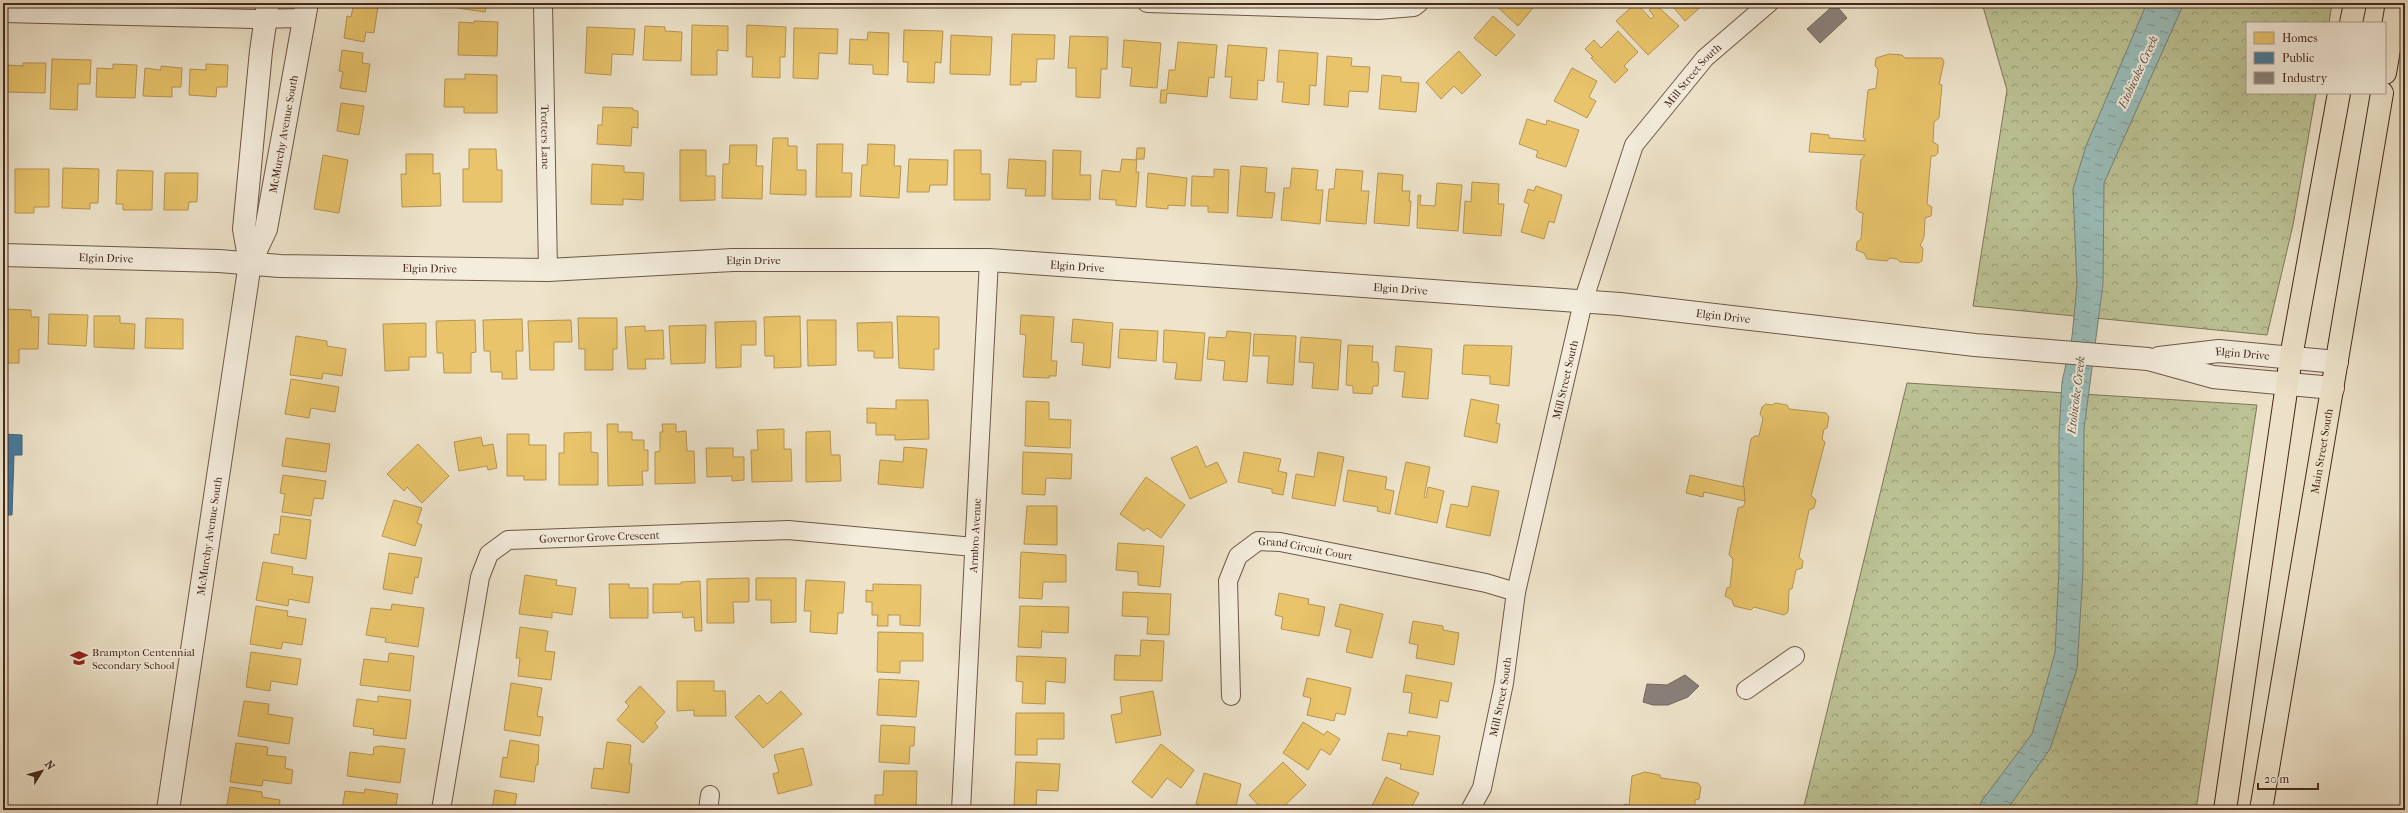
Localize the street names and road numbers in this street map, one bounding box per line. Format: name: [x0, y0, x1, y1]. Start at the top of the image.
street label: Mill Street South: [1661, 40, 1725, 110]
street label: McMurchy Avenue South: [267, 73, 301, 194]
street label: Trotters Lane: [538, 104, 552, 170]
street label: Elgin Drive: [78, 251, 134, 266]
street label: Elgin Drive: [726, 254, 781, 267]
street label: Elgin Drive: [1049, 258, 1105, 275]
street label: Elgin Drive: [402, 262, 458, 276]
street label: Elgin Drive: [1373, 281, 1429, 298]
street label: Elgin Drive: [1695, 307, 1752, 326]
street label: Mill Street South: [1550, 338, 1581, 421]
street label: Elgin Drive: [2215, 345, 2271, 363]
street label: Main Street South: [2308, 407, 2336, 495]
street label: McMurchy Avenue South: [194, 475, 225, 596]
street label: Armbro Avenue: [967, 497, 984, 574]
street label: Governor Grove Crescent: [539, 529, 660, 546]
street label: Grand Circuit Court: [1258, 535, 1354, 563]
street label: Mill Street South: [1487, 656, 1514, 738]

